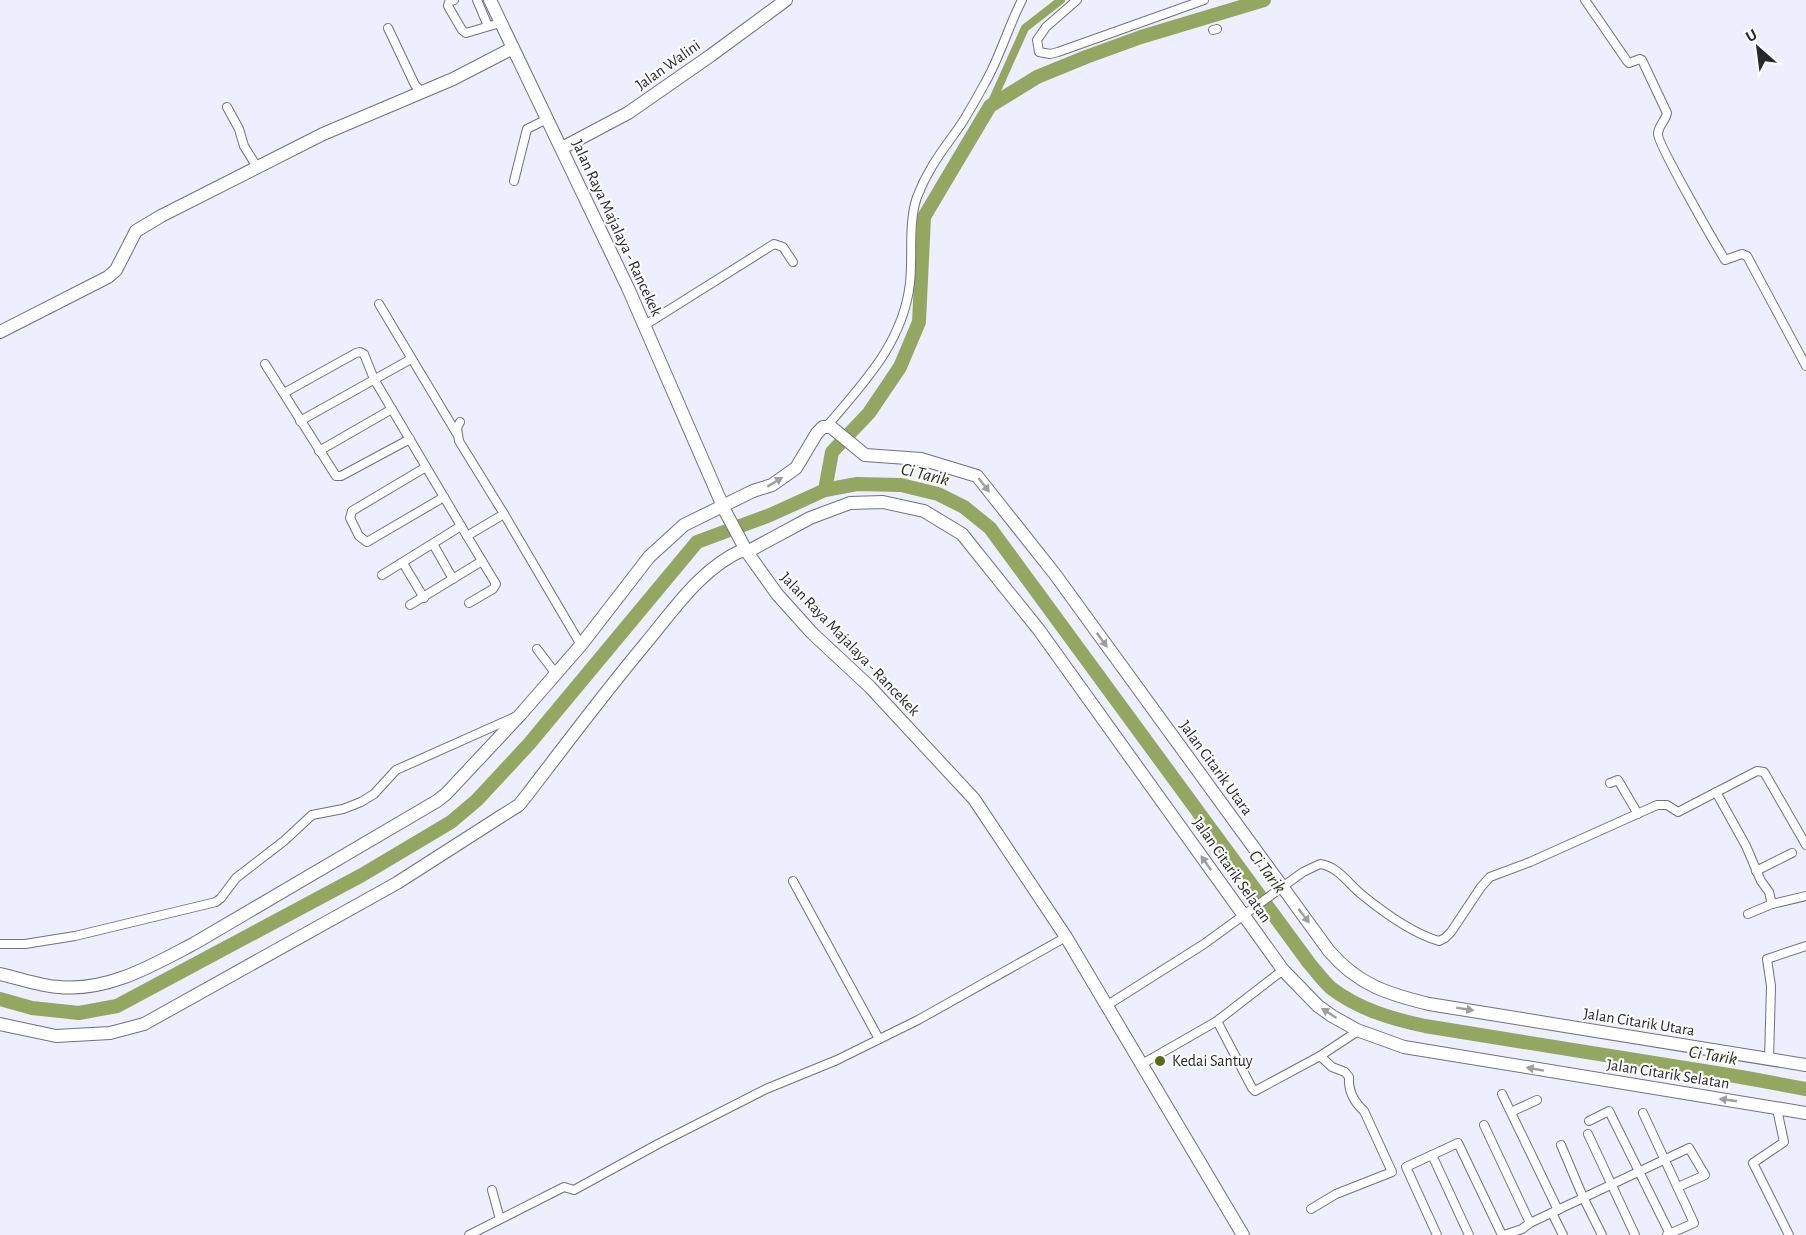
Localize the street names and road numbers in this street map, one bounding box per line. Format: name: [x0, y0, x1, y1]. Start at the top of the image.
street label: Jalan Walini: [633, 37, 703, 93]
street label: Jalan Raya Majalaya - Rancekek: [568, 137, 665, 320]
street label: Jalan Raya Majalaya - Rancekek: [777, 569, 923, 720]
street label: Jalan Citarik Utara: [1177, 718, 1255, 818]
street label: Jalan Citarik Selatan: [1190, 815, 1274, 925]
street label: Jalan Citarik Utara: [1582, 1005, 1696, 1039]
street label: Jalan Citarik Selatan: [1605, 1056, 1731, 1092]

